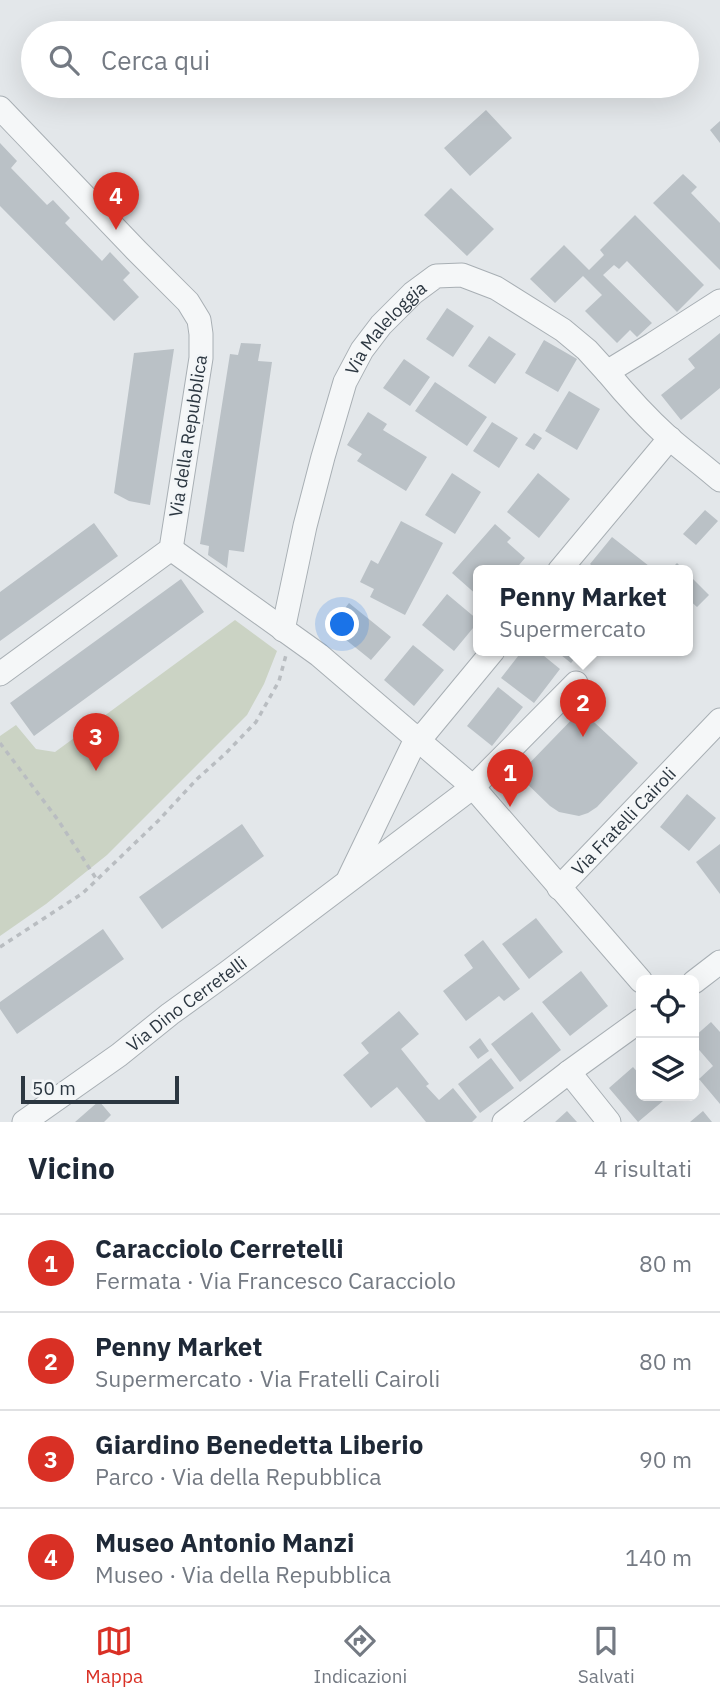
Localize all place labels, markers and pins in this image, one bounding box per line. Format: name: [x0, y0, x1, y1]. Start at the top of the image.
pin: 4: [93, 172, 139, 230]
pin: 2: [560, 679, 606, 737]
pin: 3: [73, 713, 119, 771]
pin: 1: [487, 749, 533, 807]

